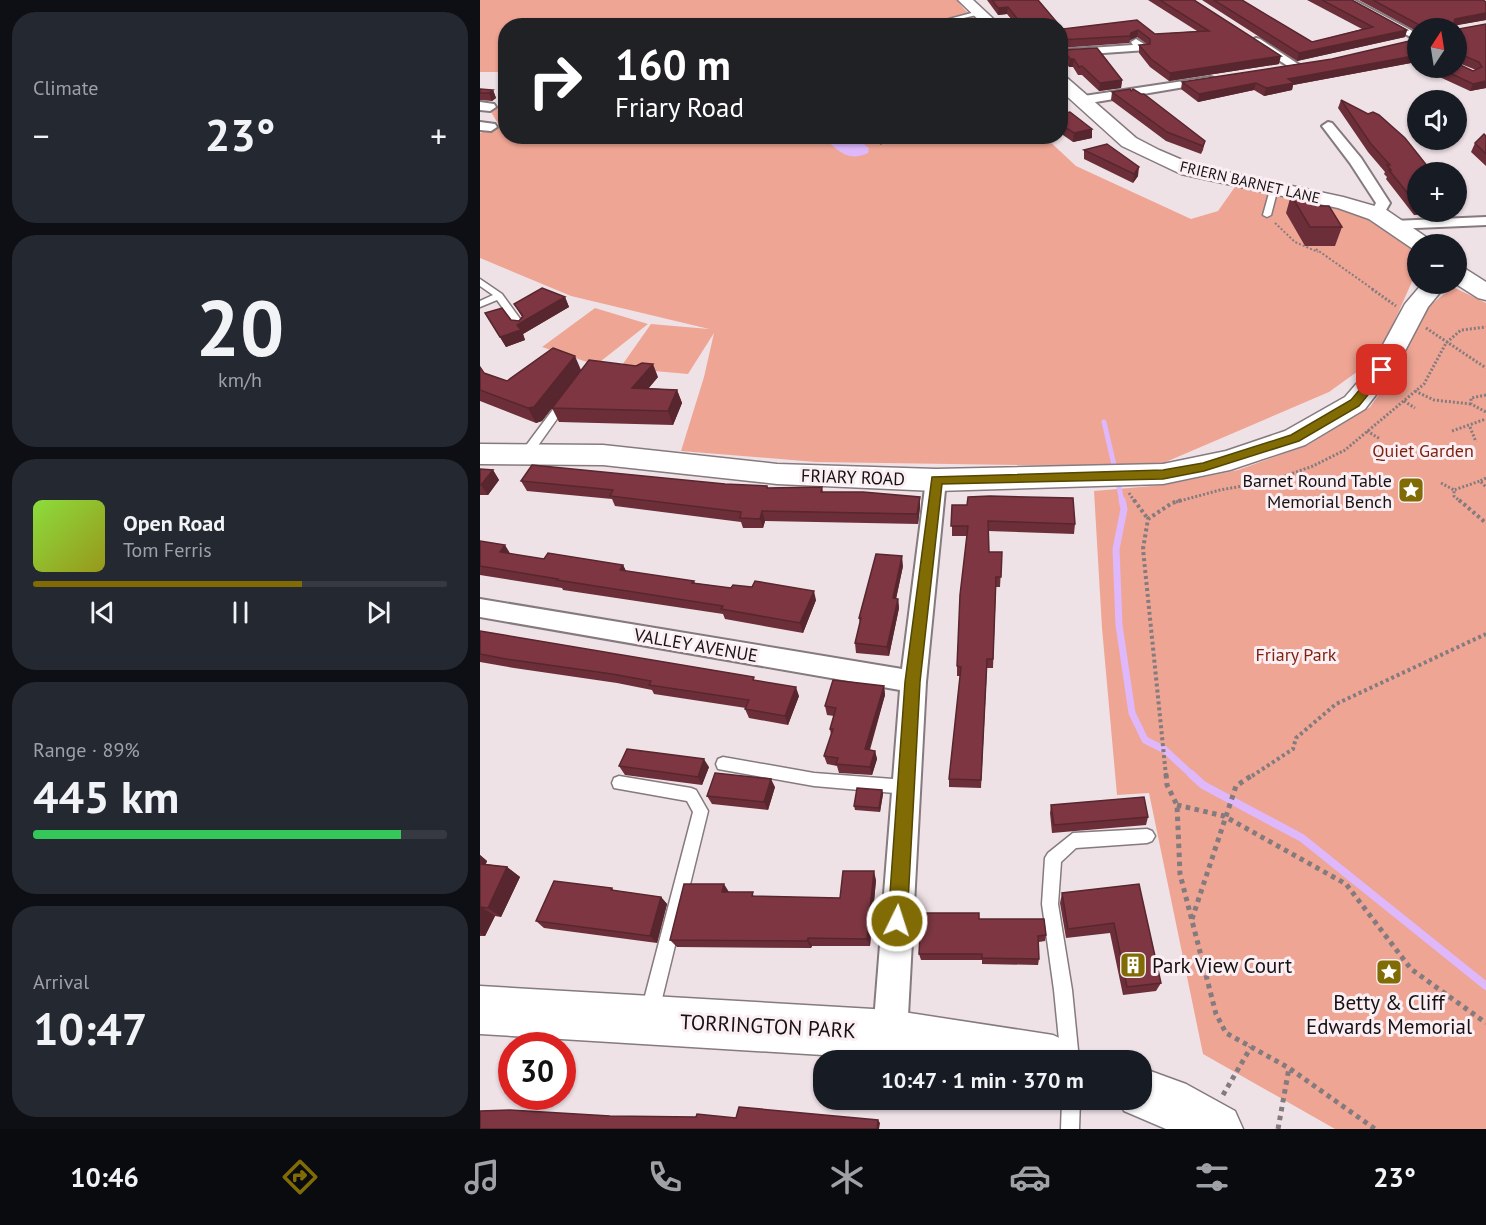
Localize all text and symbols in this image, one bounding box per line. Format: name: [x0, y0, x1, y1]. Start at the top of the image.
north arrow: [1407, 18, 1467, 78]
map controls: [1407, 18, 1467, 294]
text: 160 m: [615, 37, 731, 92]
icon: right: [516, 42, 594, 120]
text: Climate: [33, 75, 99, 101]
text: Friary Road: [615, 90, 744, 124]
button: sound: [1407, 90, 1467, 150]
text: 23°: [205, 105, 275, 163]
text: −: [33, 114, 50, 157]
text: +: [430, 114, 447, 157]
street label: FRIERN BARNET LANE: [1178, 157, 1322, 207]
button: +: [1407, 162, 1467, 222]
button: −: [1407, 234, 1467, 294]
text: 20: [196, 277, 284, 378]
pin: [1356, 344, 1407, 395]
icon: arrive: [1365, 353, 1398, 386]
text: km/h: [218, 367, 262, 393]
park label: Quiet Garden: [1372, 439, 1474, 462]
street label: FRIARY ROAD: [801, 464, 905, 490]
place label: Barnet Round Table Memorial Bench: [1242, 469, 1392, 513]
place icon: Barnet Round Table Memorial Bench: [1396, 475, 1426, 505]
text: Open Road: [123, 509, 225, 537]
text: Tom Ferris: [123, 537, 212, 563]
icon: previous: [86, 596, 119, 629]
icon: pause: [224, 596, 257, 629]
icon: next: [362, 596, 395, 629]
street label: VALLEY AVENUE: [631, 623, 760, 667]
park label: Friary Park: [1256, 643, 1337, 666]
text: Range · 89%: [33, 737, 140, 763]
text: 445 km: [33, 767, 179, 825]
position arrow: [865, 889, 929, 953]
building icon: Park View Court: [1118, 950, 1148, 980]
place label: Park View Court: [1152, 952, 1292, 979]
place icon: Betty & Cliff Edwards Memorial: [1374, 957, 1404, 987]
text: Arrival: [33, 969, 89, 995]
place label: Betty & Cliff Edwards Memorial: [1306, 989, 1472, 1040]
text: 10:47: [33, 999, 147, 1057]
street label: TORRINGTON PARK: [679, 1008, 857, 1044]
speed limit sign: 30: [498, 1032, 576, 1110]
text: 10:47 · 1 min · 370 m: [881, 1066, 1084, 1094]
icon: directions: [279, 1156, 321, 1198]
icon: music: [461, 1156, 503, 1198]
icon: phone: [644, 1156, 686, 1198]
icon: climate: [826, 1156, 868, 1198]
icon: car: [1009, 1156, 1051, 1198]
icon: filters: [1191, 1156, 1233, 1198]
text: 10:46: [70, 1160, 139, 1194]
text: 23°: [1373, 1160, 1416, 1194]

